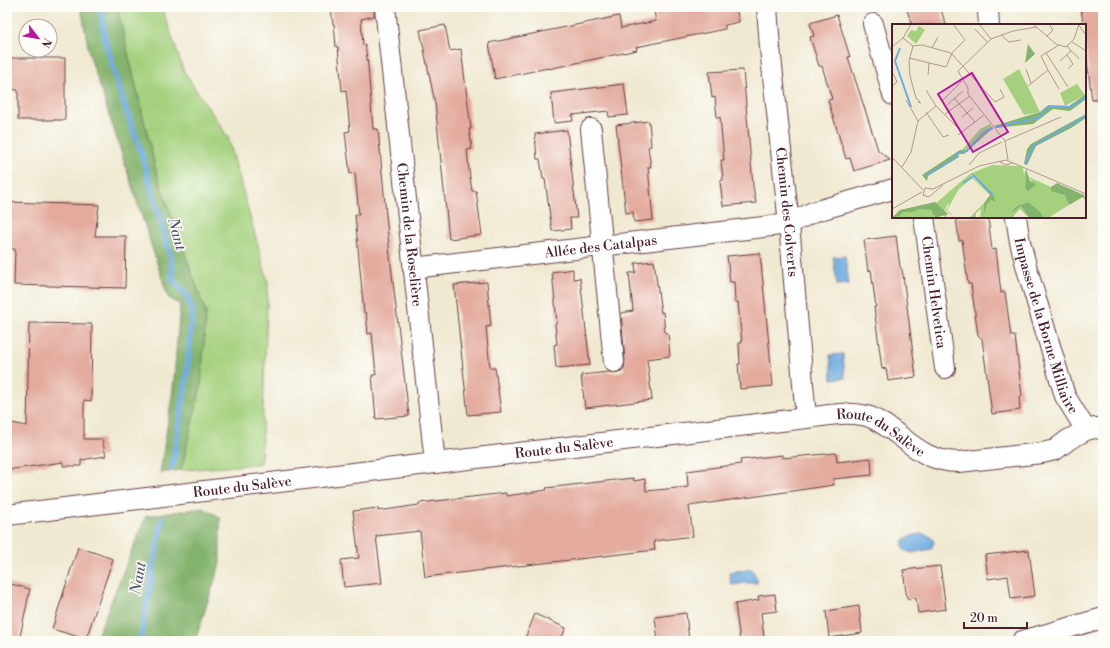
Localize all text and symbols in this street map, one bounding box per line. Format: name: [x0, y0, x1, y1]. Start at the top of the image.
north arrow: [18, 18, 58, 58]
inset map: [892, 24, 1086, 218]
text: N: [37, 35, 54, 50]
street label: Chemin des Colverts: [771, 146, 802, 278]
street label: Chemin de la Roselière: [392, 162, 426, 308]
water label: Nant: [163, 215, 190, 253]
street label: Allée des Catalpas: [542, 231, 658, 263]
street label: Chemin Helvetica: [917, 235, 950, 351]
street label: Impasse de la Borne Milliaire: [1009, 236, 1082, 418]
street label: Route du Salève: [836, 406, 928, 462]
street label: Route du Salève: [514, 433, 614, 463]
street label: Route du Salève: [192, 473, 293, 502]
water label: Nant: [126, 559, 151, 597]
scale bar: [964, 604, 1027, 630]
text: 20 m: [970, 611, 998, 626]

